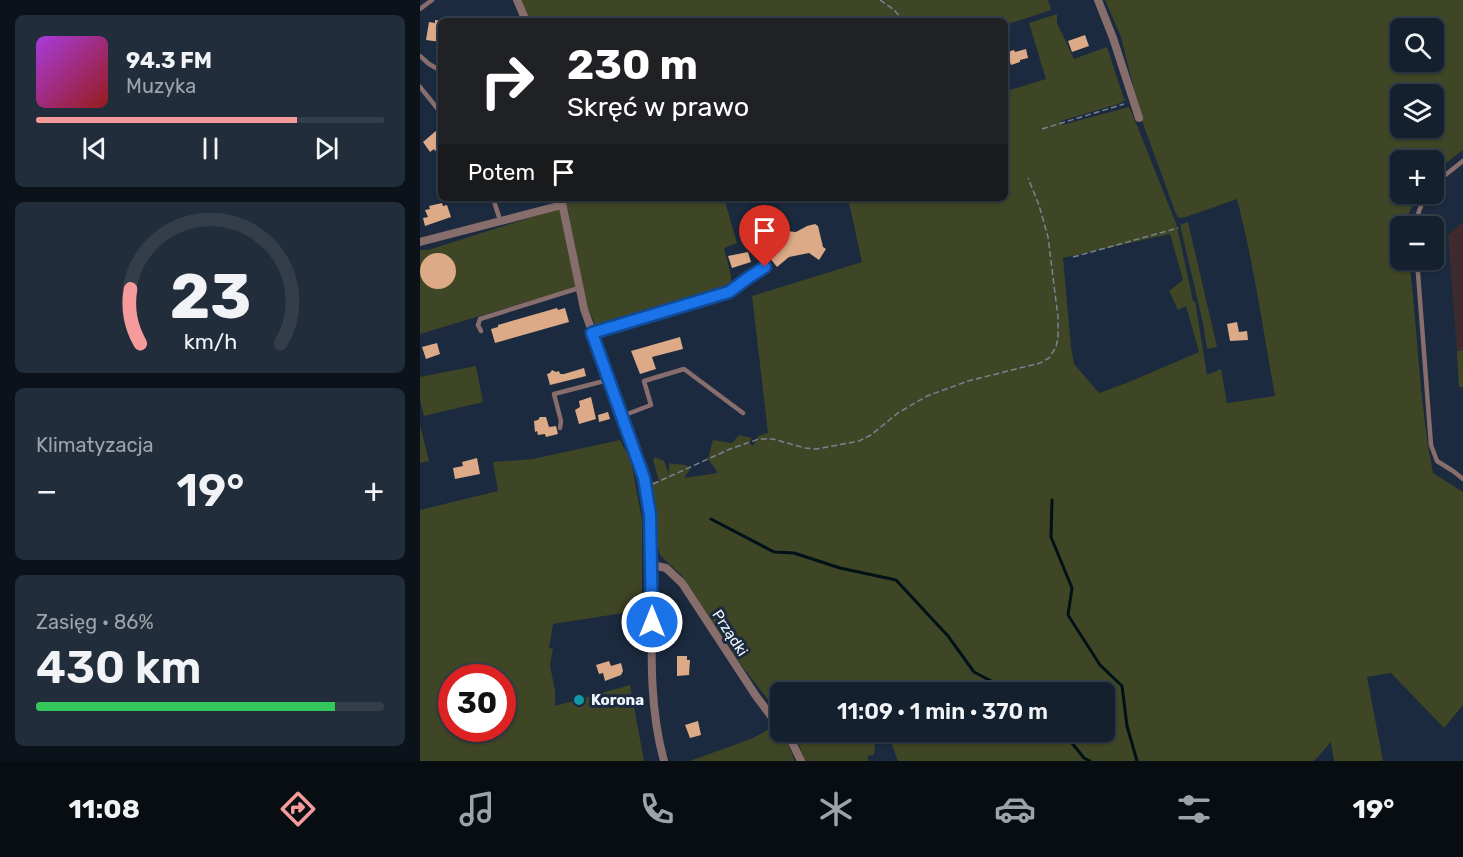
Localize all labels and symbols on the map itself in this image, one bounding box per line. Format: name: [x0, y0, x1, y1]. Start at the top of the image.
pin: [739, 205, 790, 267]
position arrow: [620, 590, 684, 654]
street label: Prządki: [708, 606, 752, 660]
speed limit sign: 30: [438, 664, 516, 742]
place label: Korona: [591, 691, 644, 709]
marker: Korona: [572, 693, 586, 707]

